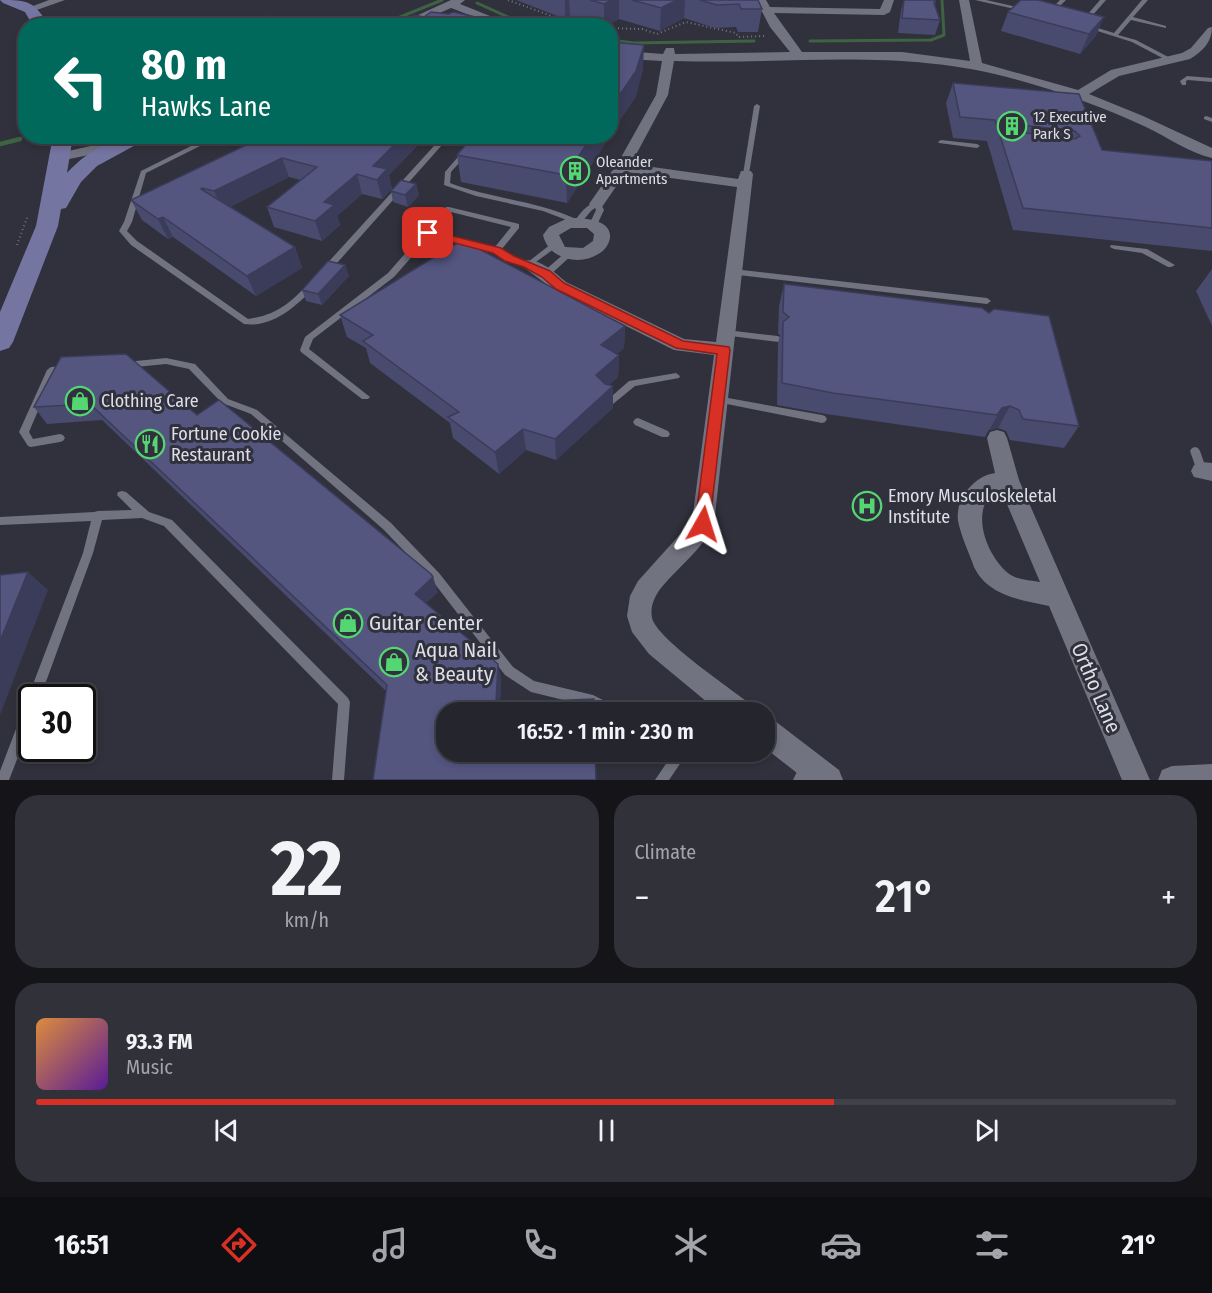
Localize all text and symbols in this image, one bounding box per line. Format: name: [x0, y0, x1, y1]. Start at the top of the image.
text: 80 m: [141, 40, 227, 90]
icon: left: [42, 42, 120, 120]
text: Hawks Lane: [141, 91, 271, 123]
place label: 12 Executive Park S: [1033, 108, 1107, 143]
building icon: 12 Executive Park S: [996, 110, 1028, 142]
place label: Oleander Apartments: [596, 153, 667, 188]
building icon: Oleander Apartments: [559, 155, 591, 187]
pin: [402, 207, 453, 258]
icon: arrive: [411, 216, 444, 249]
shop icon: Clothing Care: [64, 385, 96, 417]
place label: Clothing Care: [101, 390, 199, 412]
place label: Fortune Cookie Restaurant: [171, 423, 282, 466]
restaurant icon: Fortune Cookie Restaurant: [134, 428, 166, 460]
place label: Emory Musculoskeletal Institute: [888, 485, 1057, 528]
hospital icon: Emory Musculoskeletal Institute: [851, 490, 883, 522]
position arrow: [671, 492, 735, 556]
shop icon: Guitar Center: [332, 607, 364, 639]
place label: Guitar Center: [369, 610, 483, 636]
place label: Aqua Nail & Beauty: [415, 637, 498, 687]
street label: Ortho Lane: [1065, 639, 1127, 737]
shop icon: Aqua Nail & Beauty: [378, 646, 410, 678]
speed limit sign: 30: [18, 684, 96, 762]
text: 16:52 · 1 min · 230 m: [517, 718, 694, 745]
text: 22: [271, 822, 343, 916]
text: Climate: [635, 840, 696, 864]
text: 21°: [875, 870, 935, 924]
text: −: [635, 878, 649, 918]
text: +: [1161, 878, 1176, 918]
text: km/h: [284, 908, 329, 932]
text: 93.3 FM: [126, 1028, 193, 1055]
text: Music: [126, 1055, 173, 1079]
icon: previous: [210, 1114, 243, 1147]
icon: pause: [590, 1114, 623, 1147]
icon: next: [970, 1114, 1003, 1147]
icon: directions: [218, 1224, 260, 1266]
icon: music: [369, 1224, 411, 1266]
icon: phone: [519, 1224, 561, 1266]
icon: climate: [670, 1224, 712, 1266]
icon: car: [820, 1224, 862, 1266]
icon: filters: [971, 1224, 1013, 1266]
text: 16:51: [54, 1229, 109, 1261]
text: 21°: [1122, 1229, 1158, 1261]

